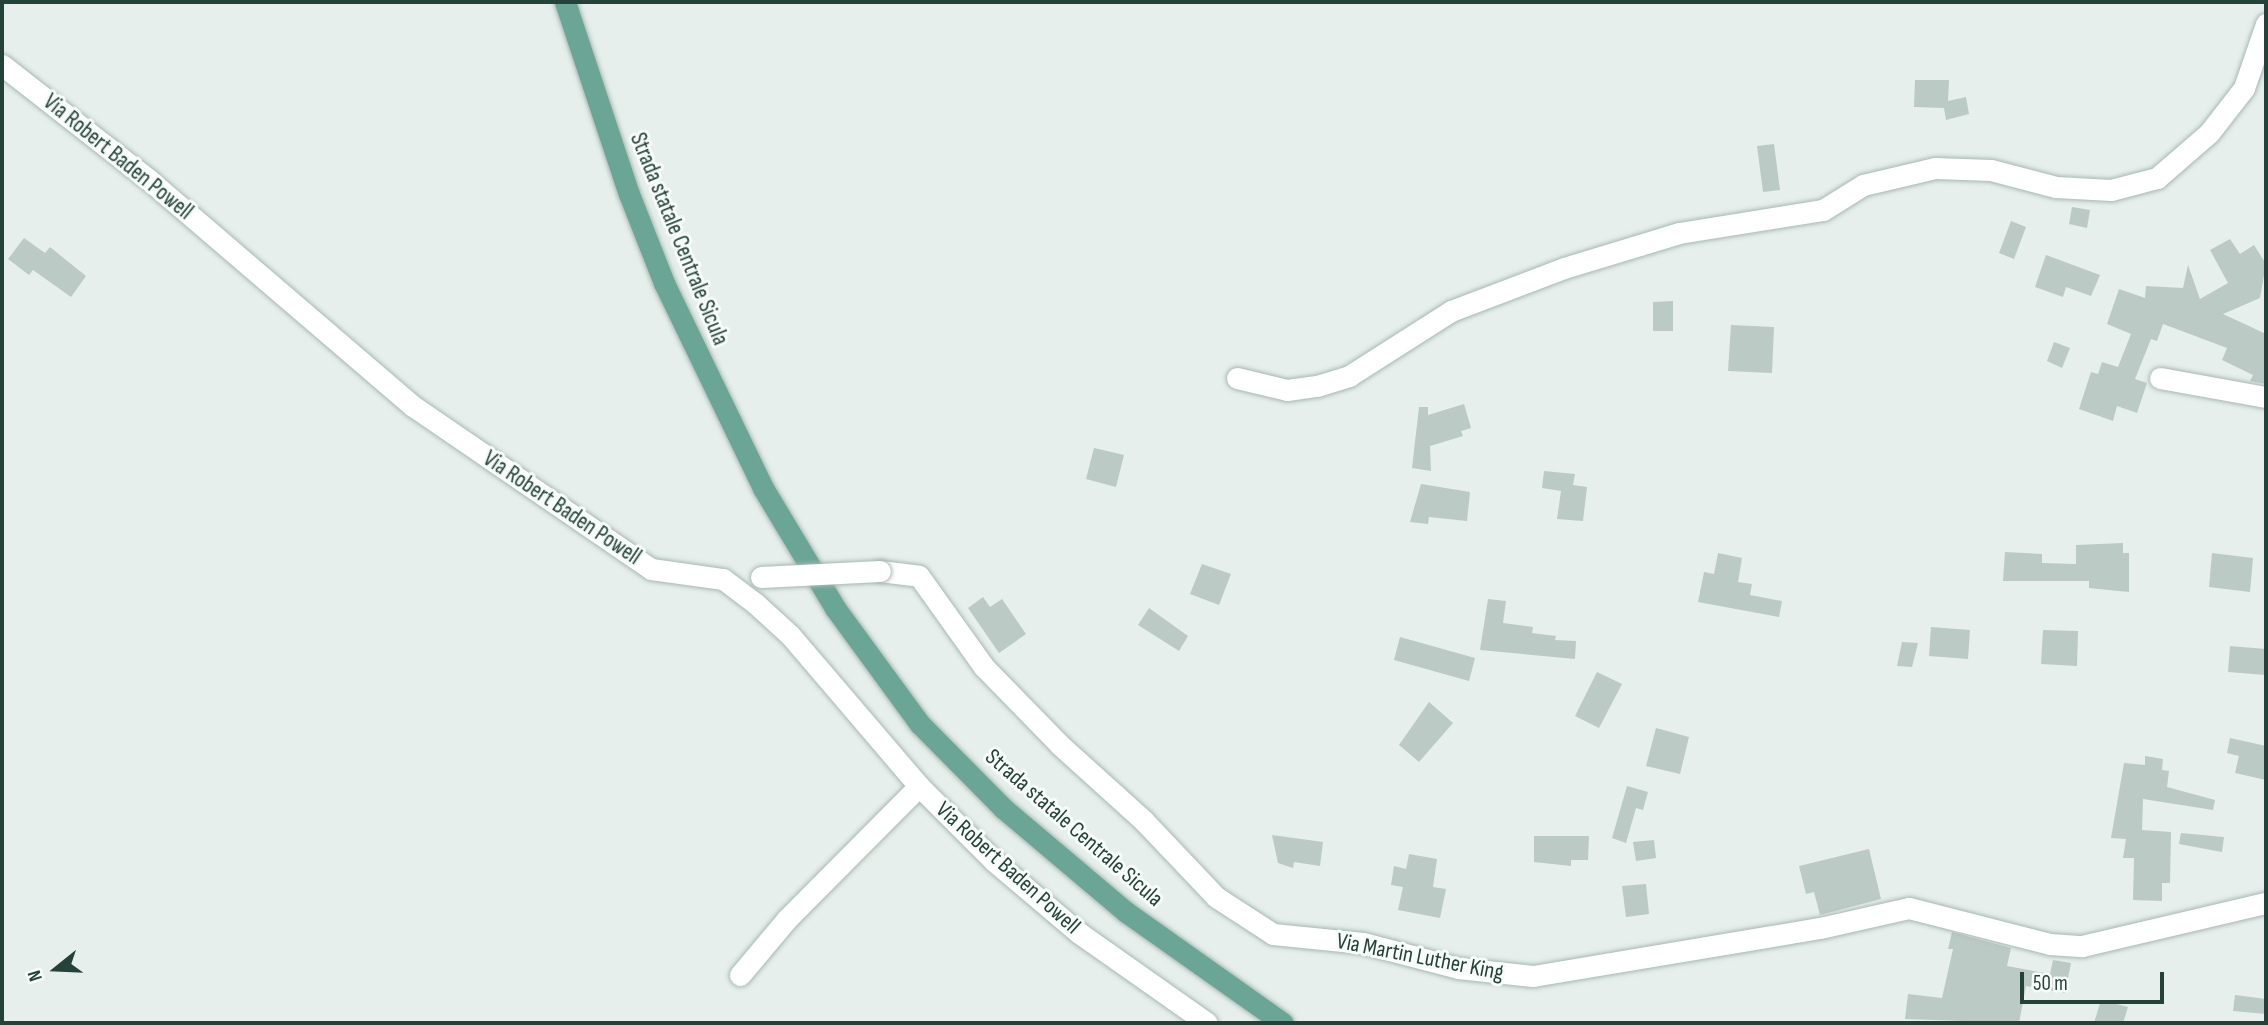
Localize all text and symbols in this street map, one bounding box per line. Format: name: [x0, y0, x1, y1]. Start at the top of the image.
street label: Via Robert Baden Powell: [38, 88, 198, 226]
street label: Strada statale Centrale Sicula: [624, 129, 734, 349]
street label: Via Robert Baden Powell: [478, 445, 646, 571]
street label: Strada statale Centrale Sicula: [979, 743, 1169, 913]
street label: Via Robert Baden Powell: [930, 796, 1086, 940]
street label: Via Martin Luther King: [1334, 927, 1506, 987]
north arrow: [21, 934, 91, 1004]
scale bar: [2023, 958, 2166, 1002]
text: N: [23, 967, 48, 984]
text: 50 m: [2033, 971, 2068, 996]

